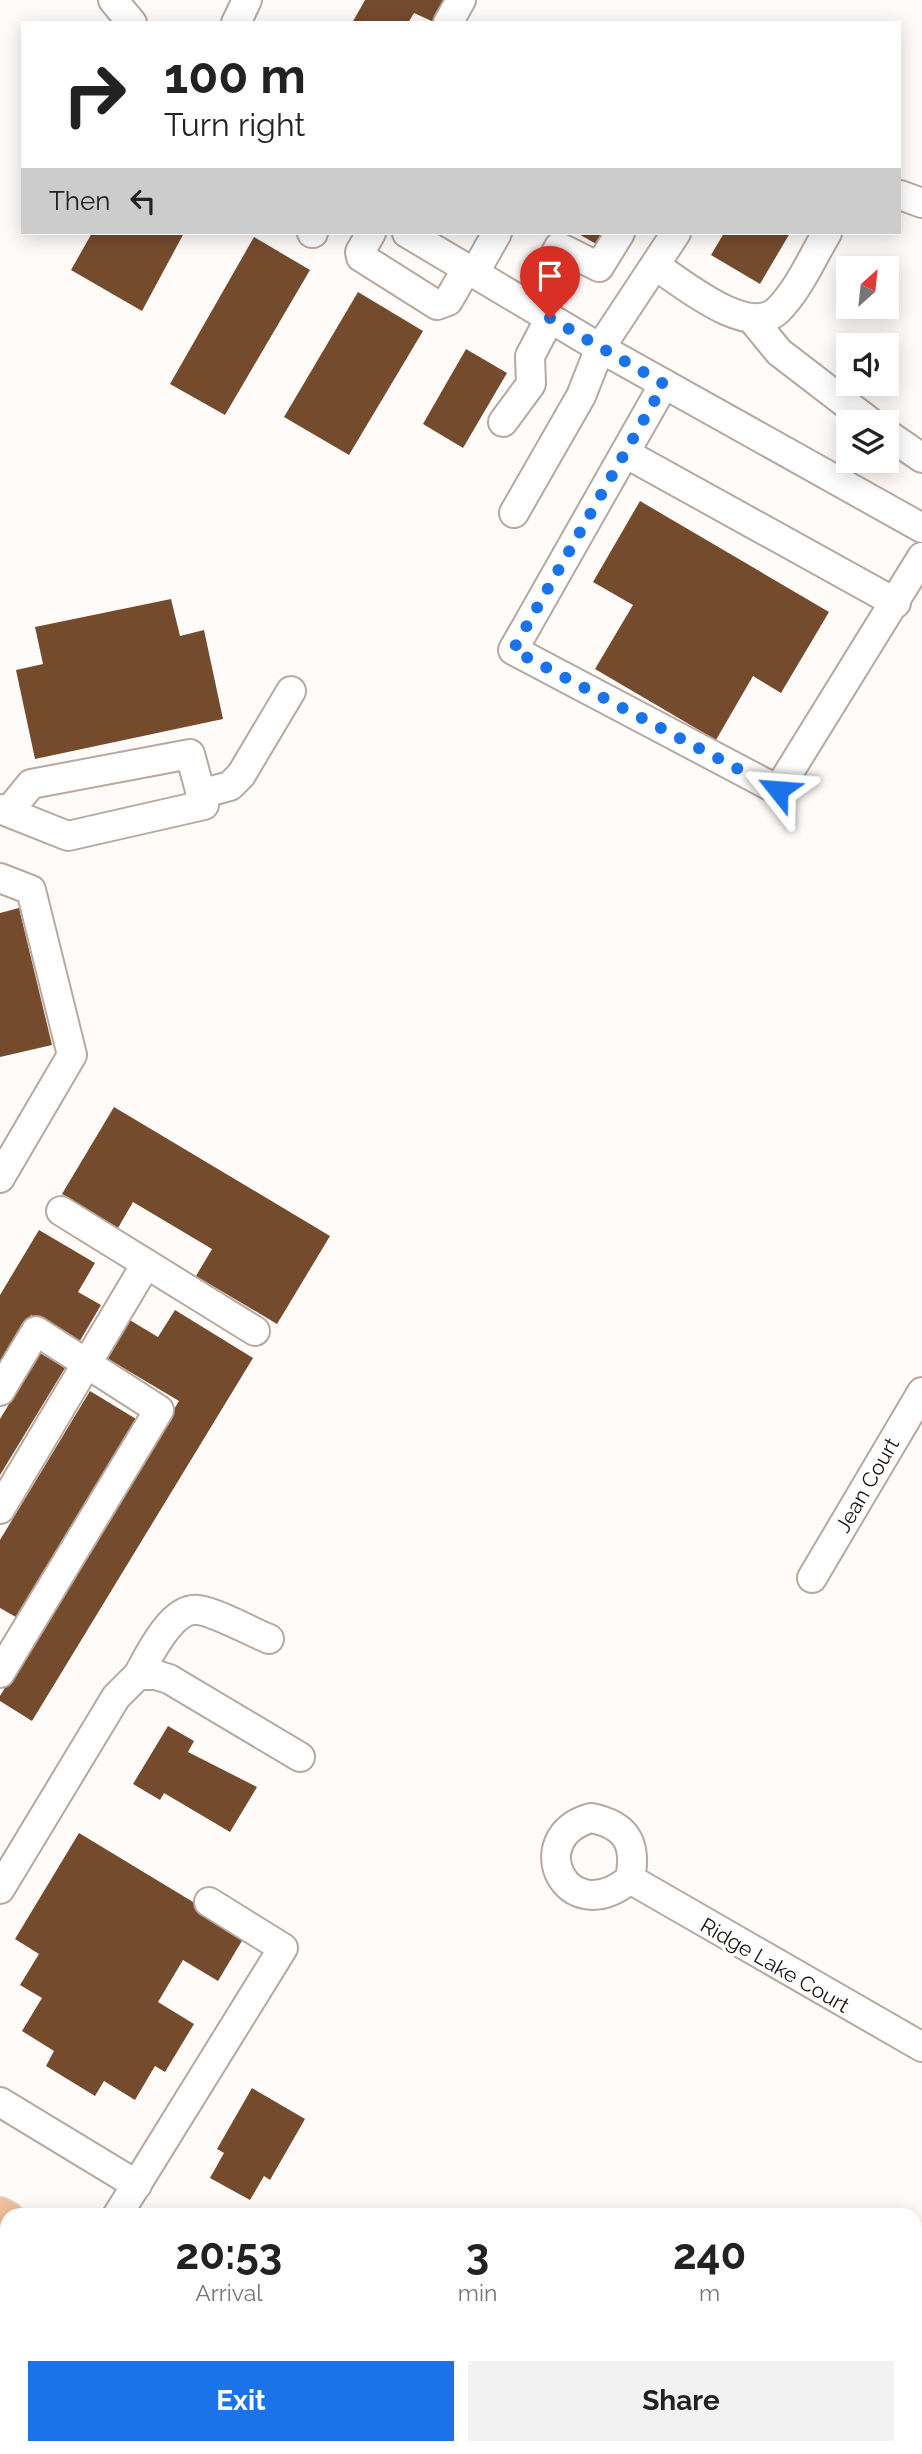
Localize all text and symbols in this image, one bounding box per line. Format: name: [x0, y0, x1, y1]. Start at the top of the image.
text: 100 m: [164, 47, 306, 104]
icon: right: [49, 49, 140, 140]
text: Turn right: [164, 106, 305, 143]
icon: left: [124, 182, 162, 220]
text: Then: [49, 186, 110, 216]
pin: [520, 246, 580, 318]
north arrow: [836, 256, 900, 318]
map controls: [836, 256, 899, 473]
icon: arrive: [531, 257, 569, 295]
button: sound: [836, 333, 899, 396]
button: layers: [836, 410, 899, 473]
position arrow: [741, 753, 815, 827]
street label: Jean Court: [830, 1433, 904, 1537]
street label: Ridge Lake Court: [696, 1912, 854, 2018]
text: 20:53: [176, 2230, 282, 2279]
text: 3: [466, 2230, 489, 2279]
text: 240: [673, 2230, 746, 2279]
text: Arrival: [195, 2279, 263, 2306]
text: min: [458, 2279, 497, 2306]
text: m: [699, 2279, 720, 2306]
button: Exit: [28, 2361, 454, 2441]
button: Share: [468, 2361, 894, 2441]

